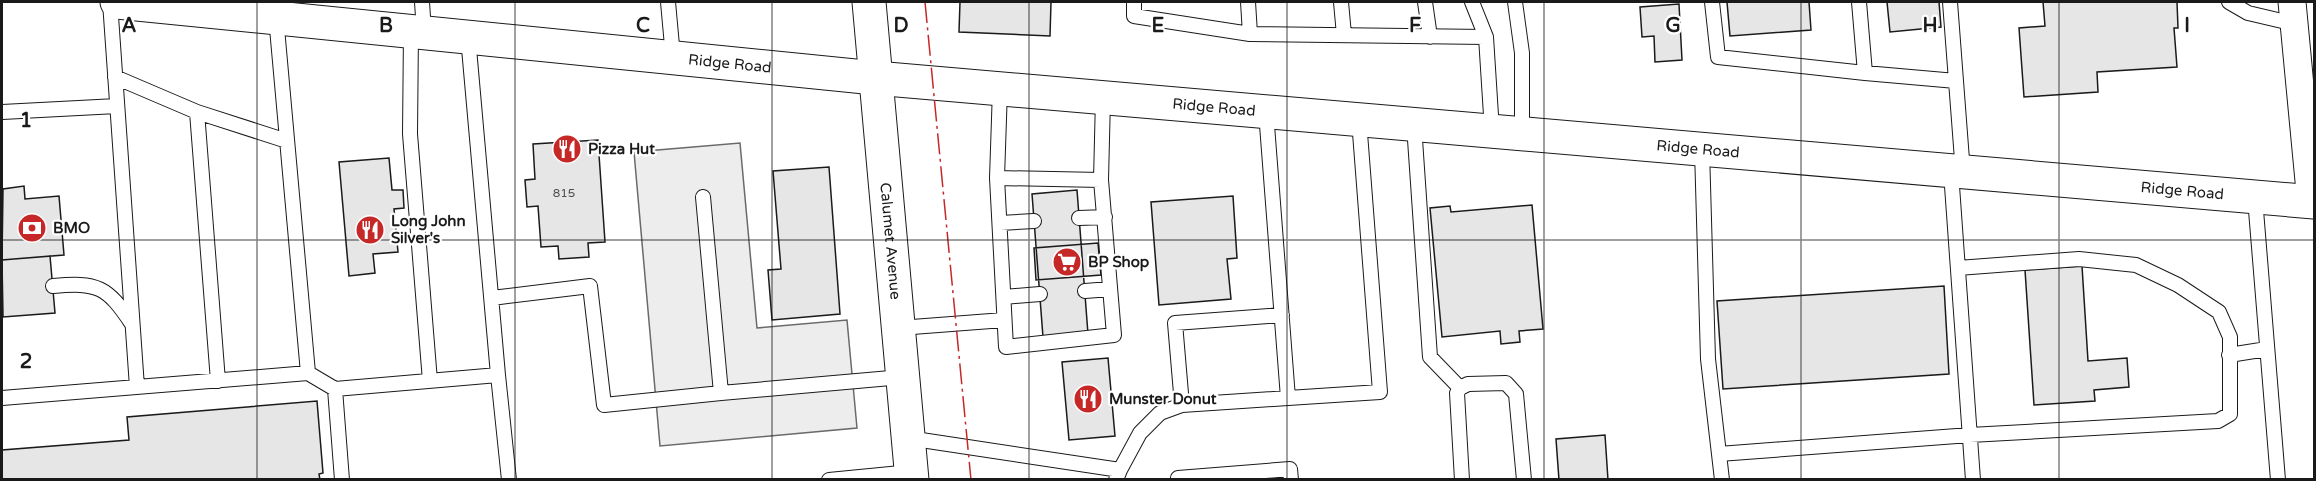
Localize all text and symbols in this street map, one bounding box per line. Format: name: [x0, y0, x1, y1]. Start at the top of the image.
text: A: [122, 14, 137, 38]
text: B: [379, 14, 393, 38]
text: C: [636, 14, 650, 38]
text: D: [893, 14, 909, 38]
text: E: [1152, 14, 1165, 38]
text: F: [1409, 14, 1421, 38]
text: G: [1665, 14, 1681, 38]
text: H: [1922, 14, 1938, 38]
text: I: [2184, 14, 2190, 38]
street label: Ridge Road: [687, 50, 772, 77]
street label: Ridge Road: [1172, 95, 1256, 120]
text: 1: [20, 109, 32, 133]
restaurant icon: Pizza Hut: [551, 133, 583, 165]
street label: Ridge Road: [1656, 136, 1741, 161]
place label: Pizza Hut: [588, 140, 655, 158]
street label: Ridge Road: [2140, 178, 2225, 203]
street label: Calumet Avenue: [876, 182, 905, 300]
house number: 815: [553, 186, 575, 200]
bank icon: BMO: [16, 212, 48, 244]
place label: Long John Silver's: [391, 212, 466, 247]
restaurant icon: Long John Silver's: [354, 214, 386, 246]
place label: BMO: [53, 219, 90, 237]
supermarket icon: BP Shop: [1051, 246, 1083, 278]
place label: BP Shop: [1088, 253, 1150, 272]
text: 2: [20, 350, 32, 374]
restaurant icon: Munster Donut: [1072, 383, 1104, 415]
place label: Munster Donut: [1109, 390, 1217, 408]

